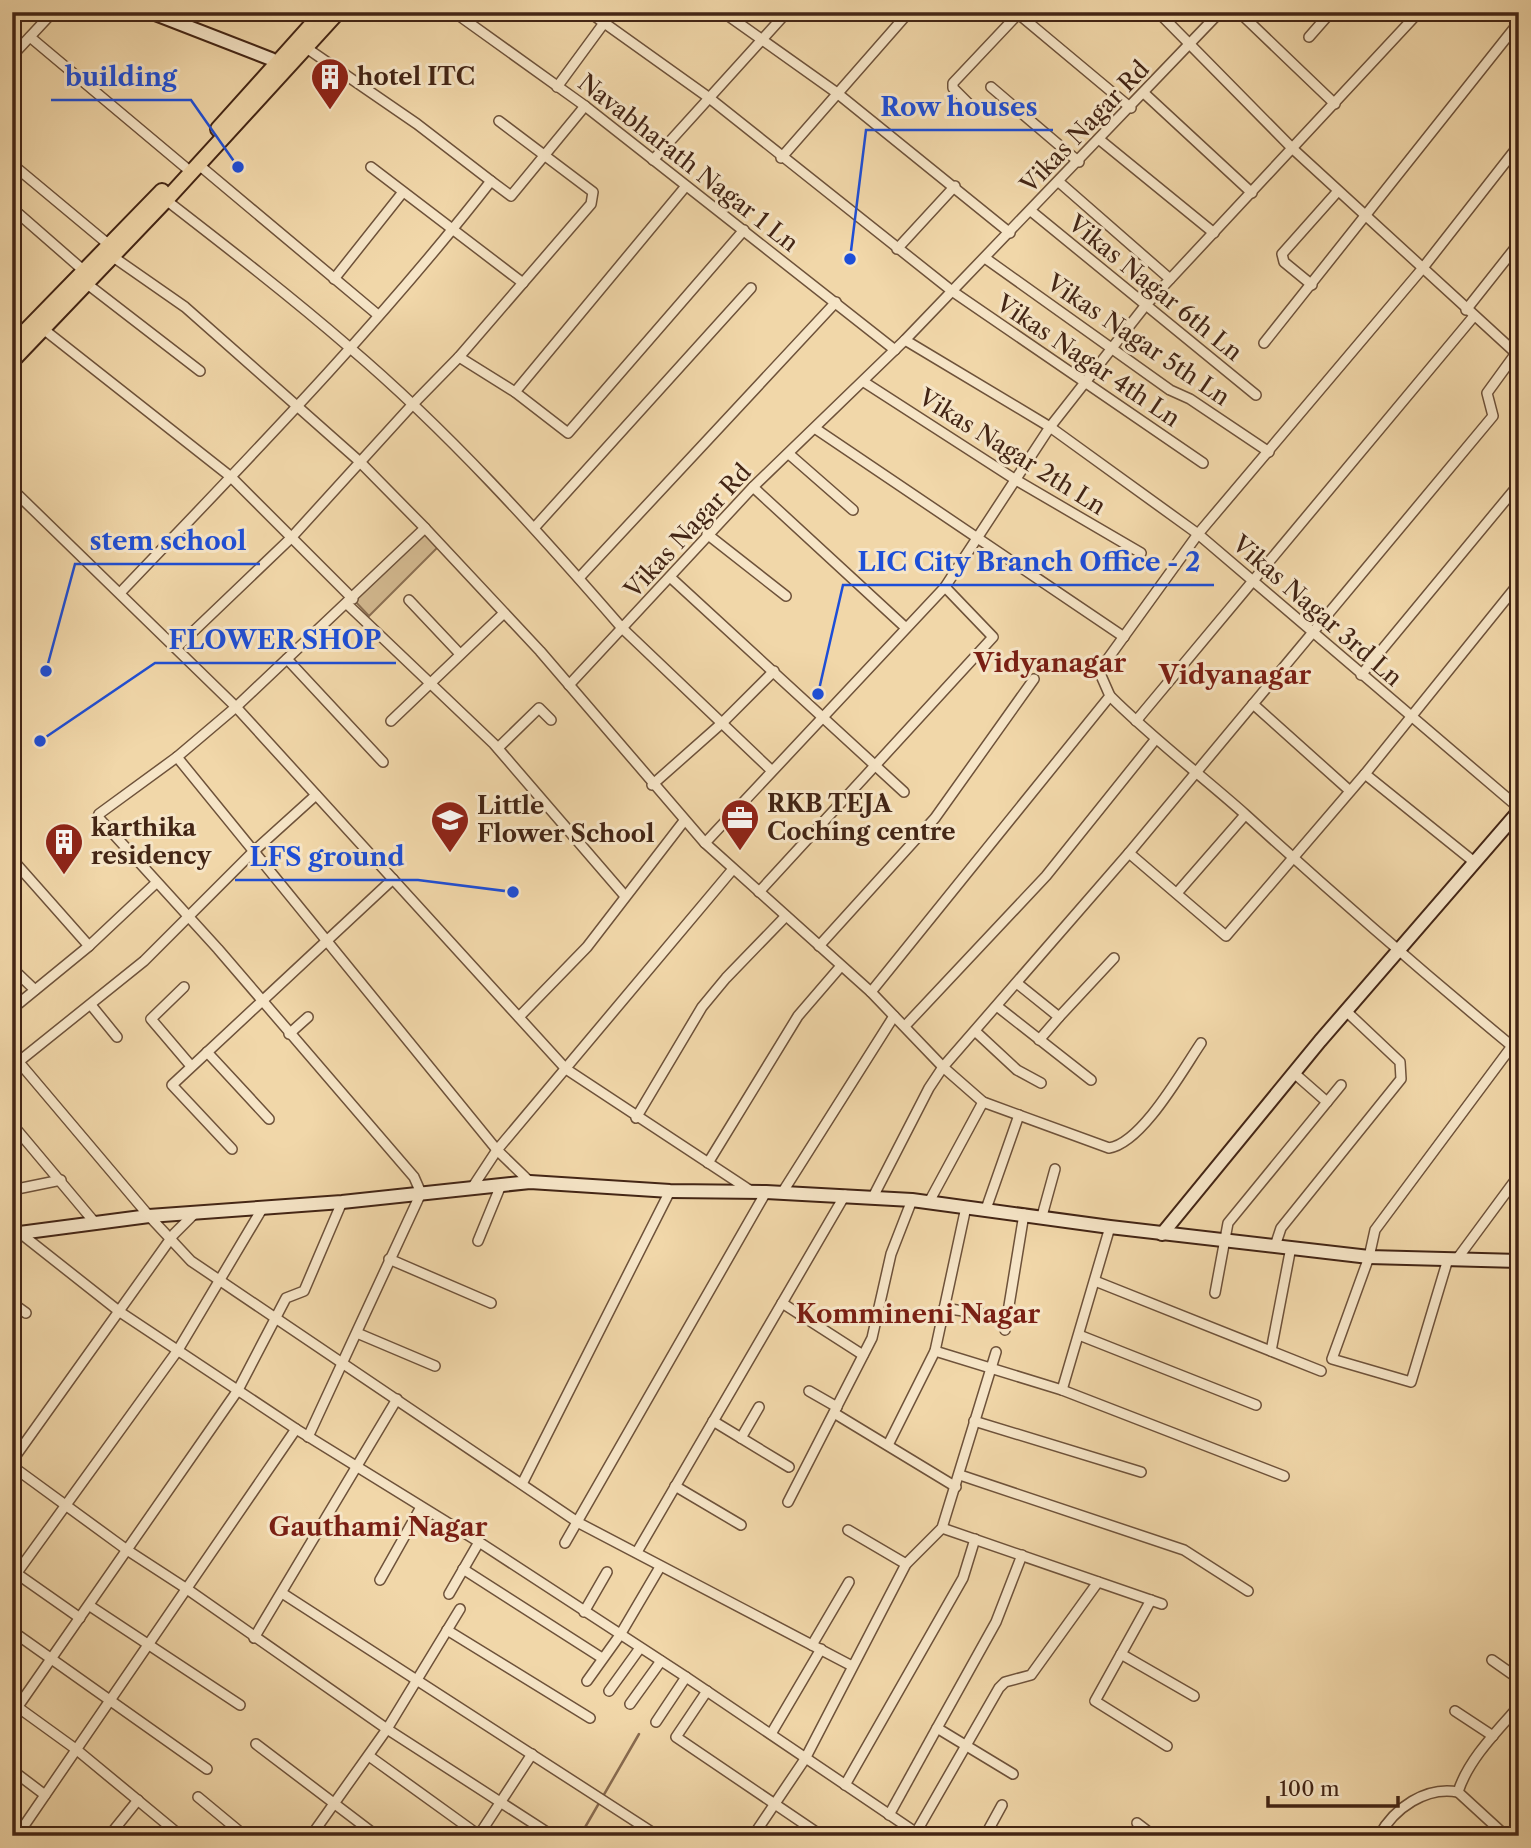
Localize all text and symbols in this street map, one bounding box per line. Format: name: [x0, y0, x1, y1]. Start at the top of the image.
callout: building: [51, 53, 191, 100]
street label: Vikas Nagar Rd: [1013, 54, 1155, 200]
building icon: hotel ITC: [309, 56, 351, 111]
text: building: [64, 61, 178, 93]
place label: hotel ITC: [357, 62, 475, 91]
street label: Navabharath Nagar 1 Ln: [572, 68, 804, 258]
callout: Row houses: [866, 83, 1053, 130]
text: Row houses: [880, 91, 1038, 123]
street label: Vikas Nagar 6th Ln: [1062, 208, 1248, 367]
street label: Vikas Nagar 5th Ln: [1040, 267, 1235, 412]
street label: Vikas Nagar 4th Ln: [990, 288, 1186, 433]
street label: Vikas Nagar 2th Ln: [913, 382, 1111, 521]
street label: Vikas Nagar Rd: [617, 457, 757, 604]
callout: stem school: [75, 517, 260, 564]
text: stem school: [90, 525, 246, 557]
street label: Vikas Nagar 3rd Ln: [1226, 528, 1408, 692]
callout: LIC City Branch Office - 2: [843, 538, 1214, 585]
text: LIC City Branch Office - 2: [858, 546, 1200, 578]
callout: FLOWER SHOP: [155, 616, 396, 663]
text: FLOWER SHOP: [169, 624, 382, 656]
district label: Vidyanagar: [973, 647, 1126, 679]
district label: Vidyanagar: [1158, 659, 1311, 691]
place label: RKB TEJA Coching centre: [767, 789, 956, 846]
place label: Little Flower School: [477, 791, 655, 848]
office icon: RKB TEJA Coching centre: [719, 797, 761, 852]
school or university icon: Little Flower School: [429, 799, 471, 854]
place label: karthika residency: [91, 813, 213, 870]
building icon: karthika residency: [43, 821, 85, 876]
callout: LFS ground: [235, 833, 418, 880]
text: LFS ground: [249, 841, 405, 873]
district label: Kommineni Nagar: [796, 1298, 1040, 1330]
district label: Gauthami Nagar: [269, 1511, 488, 1543]
scale bar: [1268, 1764, 1398, 1808]
text: 100 m: [1279, 1776, 1340, 1801]

